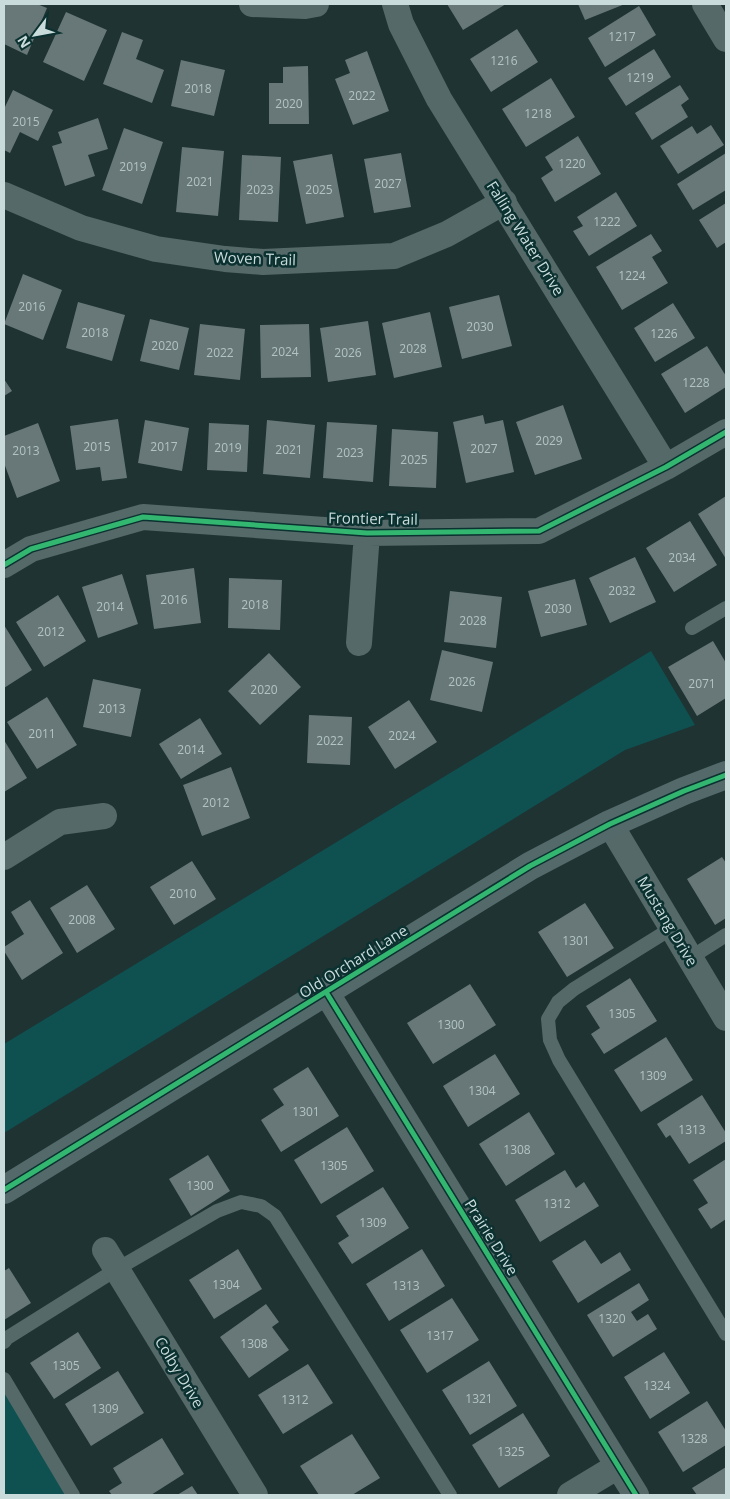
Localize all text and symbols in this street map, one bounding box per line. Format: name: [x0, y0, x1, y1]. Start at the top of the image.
north arrow: [10, 10, 60, 60]
house number: 1217: [608, 28, 636, 45]
text: N: [12, 32, 35, 52]
house number: 1216: [490, 52, 518, 69]
house number: 1219: [626, 69, 654, 86]
house number: 2018: [184, 80, 212, 97]
house number: 2022: [348, 87, 376, 104]
house number: 2020: [275, 95, 303, 112]
house number: 1218: [524, 105, 552, 122]
house number: 2015: [12, 113, 40, 130]
house number: 1220: [558, 155, 586, 172]
house number: 2019: [119, 158, 147, 175]
house number: 2021: [186, 173, 214, 190]
house number: 2027: [374, 175, 402, 192]
street label: Falling Water Drive: [483, 177, 569, 299]
house number: 2023: [246, 181, 274, 198]
house number: 2025: [305, 181, 333, 198]
house number: 1222: [593, 213, 621, 230]
street label: Woven Trail: [214, 247, 296, 269]
house number: 1224: [618, 267, 646, 284]
house number: 2016: [18, 298, 46, 315]
house number: 2030: [466, 318, 494, 335]
house number: 2018: [81, 324, 109, 341]
house number: 1226: [650, 325, 678, 342]
house number: 2020: [151, 337, 179, 354]
house number: 2028: [399, 340, 427, 357]
house number: 2024: [271, 343, 299, 360]
house number: 2022: [206, 344, 234, 361]
house number: 2026: [334, 344, 362, 361]
house number: 1228: [682, 374, 710, 391]
house number: 2029: [535, 432, 563, 449]
house number: 2015: [83, 438, 111, 455]
house number: 2017: [150, 438, 178, 455]
house number: 2019: [214, 439, 242, 456]
house number: 2027: [470, 440, 498, 457]
house number: 2021: [275, 441, 303, 458]
house number: 2013: [12, 442, 40, 459]
house number: 2023: [336, 444, 364, 461]
house number: 2025: [400, 451, 428, 468]
street label: Frontier Trail: [328, 507, 418, 529]
house number: 2034: [668, 549, 696, 566]
house number: 2032: [608, 582, 636, 599]
house number: 2016: [160, 591, 188, 608]
house number: 2018: [241, 596, 269, 613]
house number: 2014: [96, 598, 124, 615]
house number: 2030: [544, 600, 572, 617]
house number: 2028: [459, 612, 487, 629]
house number: 2012: [37, 623, 65, 640]
house number: 2026: [448, 673, 476, 690]
house number: 2071: [688, 675, 716, 692]
house number: 2020: [250, 681, 278, 698]
house number: 2013: [98, 700, 126, 717]
house number: 2011: [28, 725, 56, 742]
house number: 2024: [388, 727, 416, 744]
house number: 2022: [316, 732, 344, 749]
house number: 2014: [177, 741, 205, 758]
house number: 2012: [202, 794, 230, 811]
street label: Mustang Drive: [633, 872, 703, 970]
house number: 2010: [169, 885, 197, 902]
house number: 2008: [68, 911, 96, 928]
street label: Old Orchard Lane: [295, 920, 411, 1002]
house number: 1301: [562, 932, 590, 949]
house number: 1305: [608, 1005, 636, 1022]
house number: 1300: [437, 1016, 465, 1033]
house number: 1309: [639, 1067, 667, 1084]
house number: 1304: [468, 1082, 496, 1099]
house number: 1301: [292, 1103, 320, 1120]
house number: 1313: [678, 1121, 706, 1138]
house number: 1308: [503, 1141, 531, 1158]
house number: 1305: [320, 1157, 348, 1174]
house number: 1300: [186, 1177, 214, 1194]
street label: Prairie Drive: [461, 1195, 523, 1279]
house number: 1312: [543, 1195, 571, 1212]
house number: 1309: [359, 1214, 387, 1231]
house number: 1304: [212, 1276, 240, 1293]
house number: 1313: [392, 1277, 420, 1294]
house number: 1320: [598, 1310, 626, 1327]
house number: 1317: [426, 1327, 454, 1344]
street label: Colby Drive: [151, 1333, 209, 1411]
house number: 1308: [240, 1335, 268, 1352]
house number: 1305: [52, 1357, 80, 1374]
house number: 1324: [643, 1377, 671, 1394]
house number: 1321: [465, 1390, 493, 1407]
house number: 1312: [281, 1391, 309, 1408]
house number: 1309: [91, 1400, 119, 1417]
house number: 1328: [680, 1430, 708, 1447]
house number: 1325: [497, 1443, 525, 1460]

